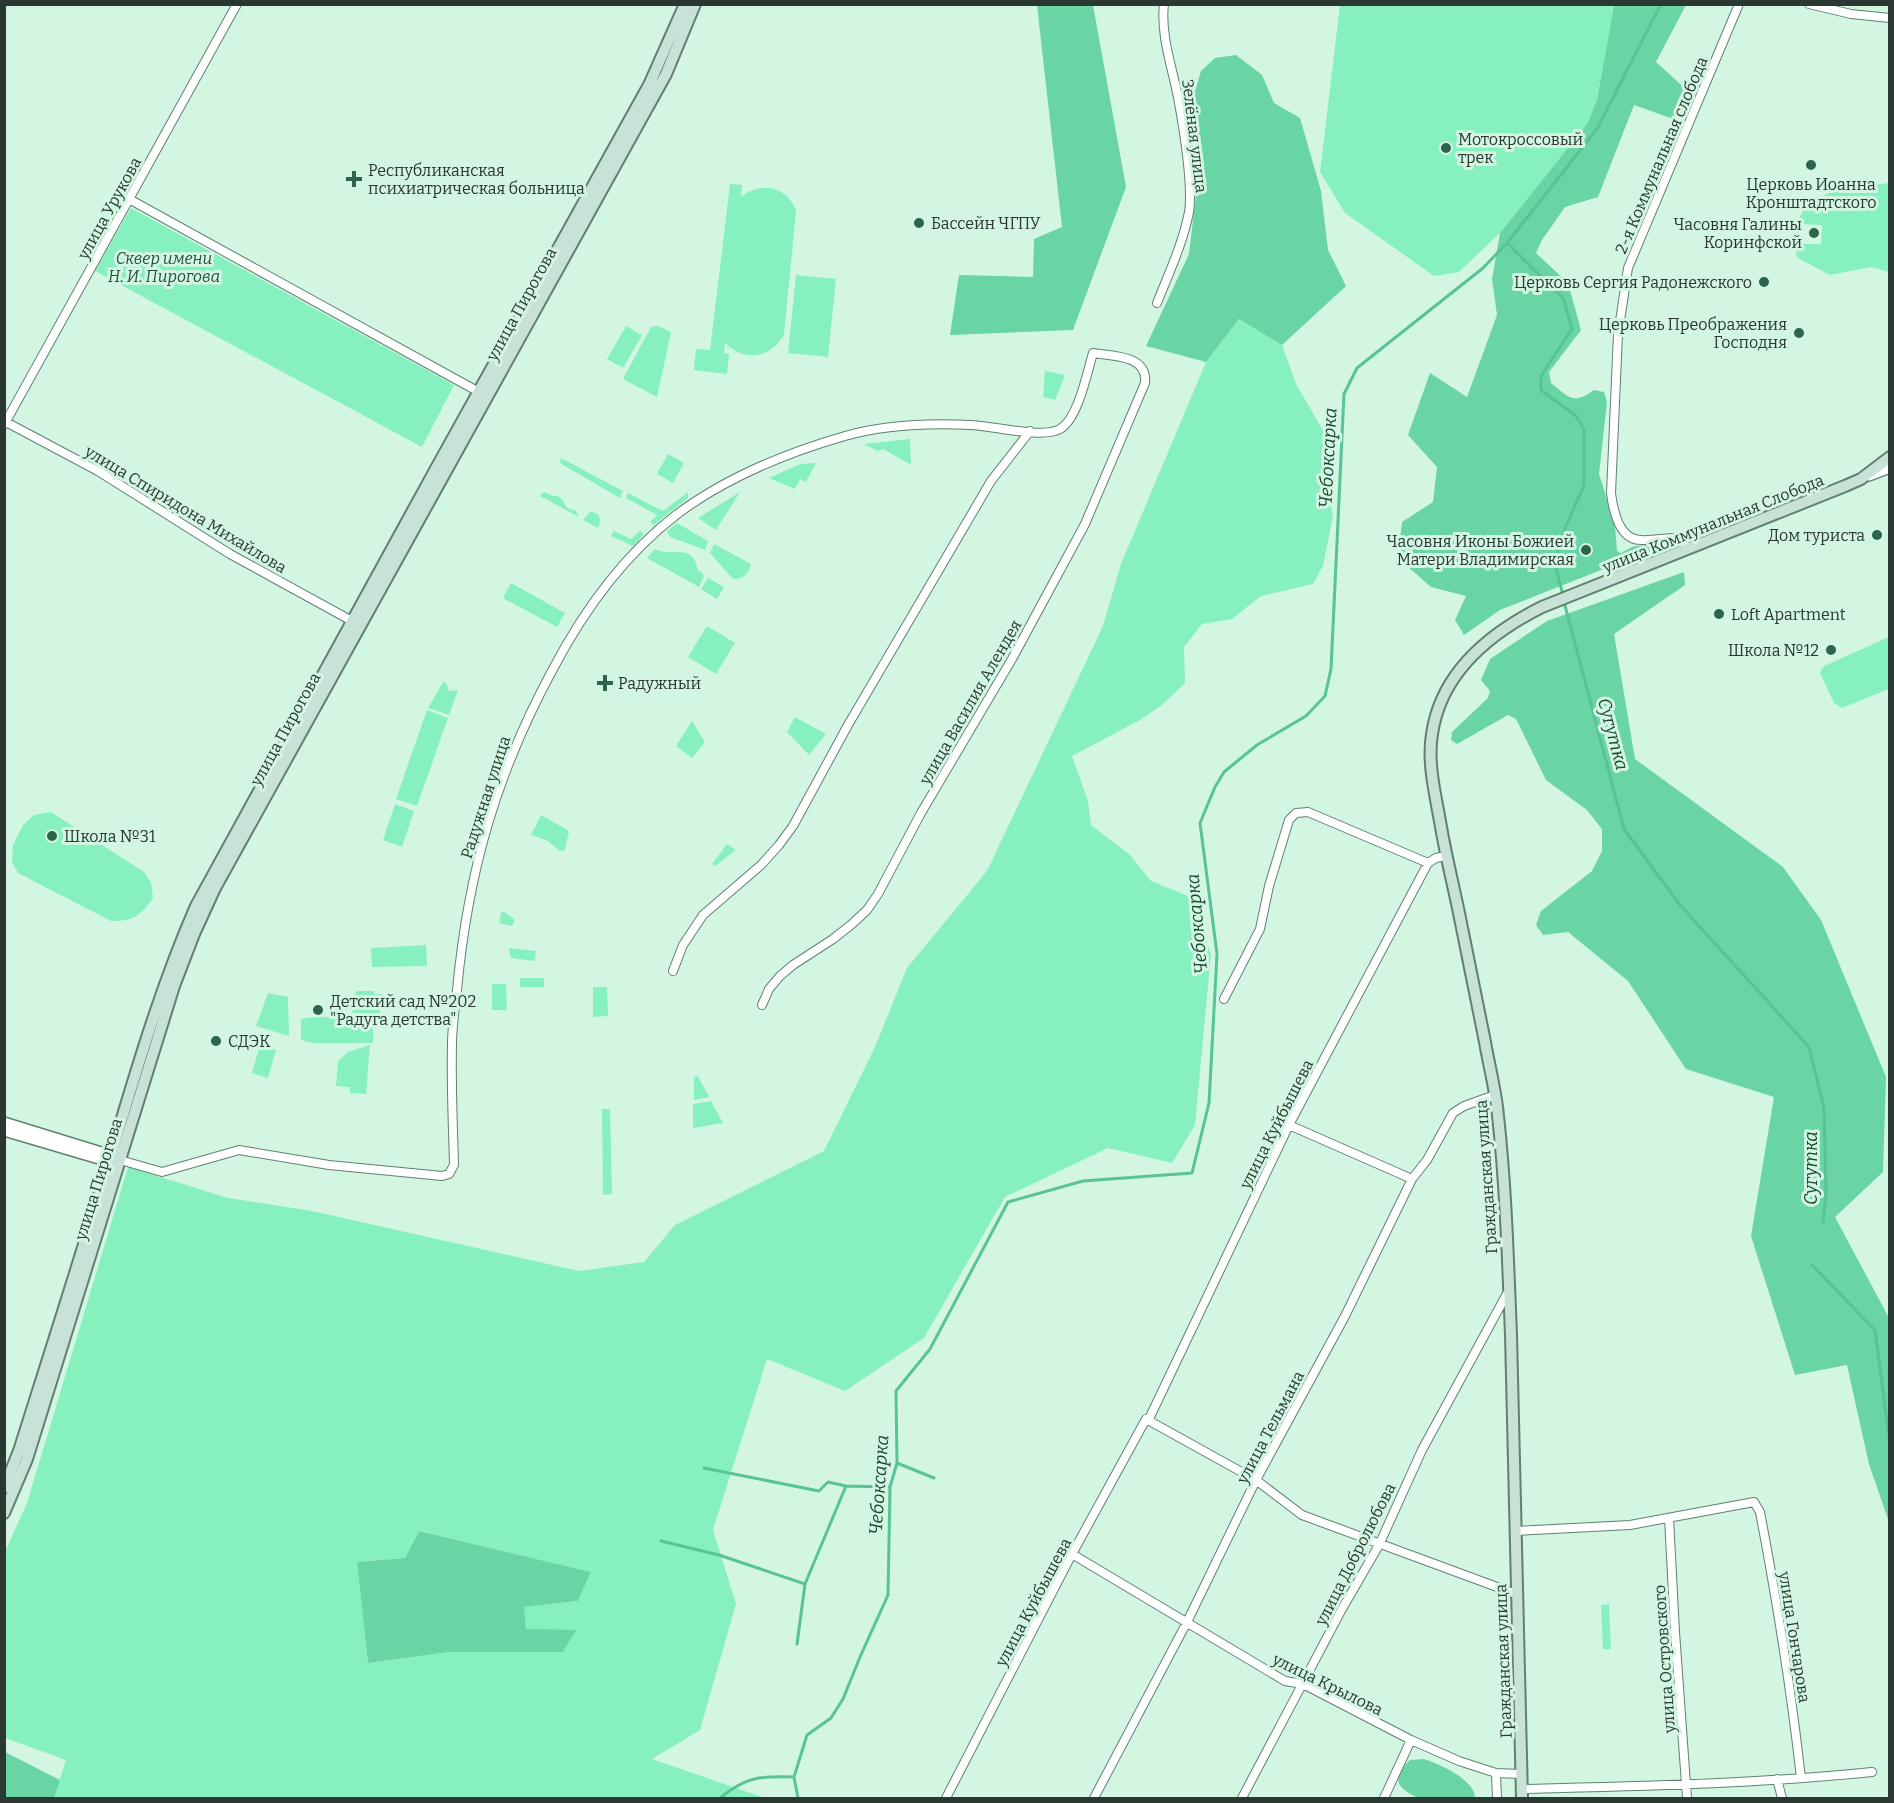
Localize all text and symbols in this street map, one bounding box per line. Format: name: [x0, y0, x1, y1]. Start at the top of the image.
street label: 2-я Коммунальная слобода: [1611, 54, 1712, 257]
street label: Зелёная улица: [1178, 78, 1211, 194]
place label: Мотокроссовый трек: [1458, 130, 1583, 167]
marker: Мотокроссовый трек: [1439, 141, 1453, 155]
street label: улица Урукова: [73, 154, 145, 264]
marker: Церковь Иоанна Кронштадтского: [1804, 158, 1818, 172]
place label: Республиканская психиатрическая больница: [368, 161, 585, 198]
marker: Республиканская психиатрическая больница: [345, 170, 363, 188]
place label: Церковь Иоанна Кронштадтского: [1746, 175, 1876, 212]
place label: Бассейн ЧГПУ: [931, 214, 1041, 233]
place label: Часовня Галины Коринфской: [1673, 215, 1802, 252]
marker: Бассейн ЧГПУ: [912, 216, 926, 230]
marker: Часовня Галины Коринфской: [1807, 226, 1821, 240]
street label: улица Пирогова: [482, 244, 560, 365]
park label: Сквер имени Н. И. Пирогова: [108, 249, 220, 286]
place label: Церковь Сергия Радонежского: [1514, 273, 1752, 292]
marker: Церковь Сергия Радонежского: [1757, 275, 1771, 289]
place label: Церковь Преображения Господня: [1599, 315, 1787, 352]
marker: Церковь Преображения Господня: [1792, 326, 1806, 340]
water label: Чебоксарка: [1314, 407, 1342, 509]
street label: улица Спиридона Михайлова: [81, 441, 290, 577]
street label: улица Коммунальная Слобода: [1599, 470, 1827, 577]
place label: Дом туриста: [1768, 526, 1865, 545]
marker: Дом туриста: [1870, 528, 1884, 542]
place label: Часовня Иконы Божией Матери Владимирская: [1387, 532, 1574, 569]
marker: Часовня Иконы Божией Матери Владимирская: [1579, 543, 1593, 557]
place label: Loft Apartment: [1731, 605, 1846, 624]
marker: Loft Apartment: [1712, 607, 1726, 621]
street label: улица Василия Алендея: [915, 616, 1025, 789]
place label: Школа №12: [1728, 641, 1819, 660]
marker: Школа №12: [1824, 643, 1838, 657]
street label: улица Пирогова: [246, 669, 324, 790]
marker: Радужный: [596, 674, 614, 692]
place label: Радужный: [618, 674, 701, 693]
water label: Сугутка: [1593, 696, 1633, 772]
street label: Радужная улица: [457, 733, 514, 861]
place label: Школа №31: [64, 827, 156, 846]
marker: Школа №31: [45, 829, 59, 843]
water label: Чебоксарка: [1182, 873, 1212, 975]
place label: Детский сад №202 "Радуга детства": [330, 992, 476, 1029]
marker: Детский сад №202 "Радуга детства": [311, 1003, 325, 1017]
place label: СДЭК: [228, 1032, 271, 1051]
marker: СДЭК: [209, 1034, 223, 1048]
street label: улица Куйбышева: [1235, 1056, 1317, 1193]
street label: Гражданская улица: [1472, 1099, 1501, 1255]
street label: улица Пирогова: [71, 1116, 126, 1243]
water label: Сугутка: [1800, 1131, 1822, 1205]
street label: улица Тельмана: [1232, 1367, 1308, 1488]
water label: Чебоксарка: [865, 1434, 893, 1536]
street label: улица Добролюбова: [1311, 1480, 1400, 1630]
street label: улица Куйбышева: [991, 1535, 1075, 1671]
street label: улица Гончарова: [1775, 1569, 1814, 1704]
street label: Гражданская улица: [1491, 1583, 1516, 1738]
street label: улица Островского: [1650, 1584, 1679, 1735]
street label: улица Крылова: [1269, 1649, 1386, 1719]

